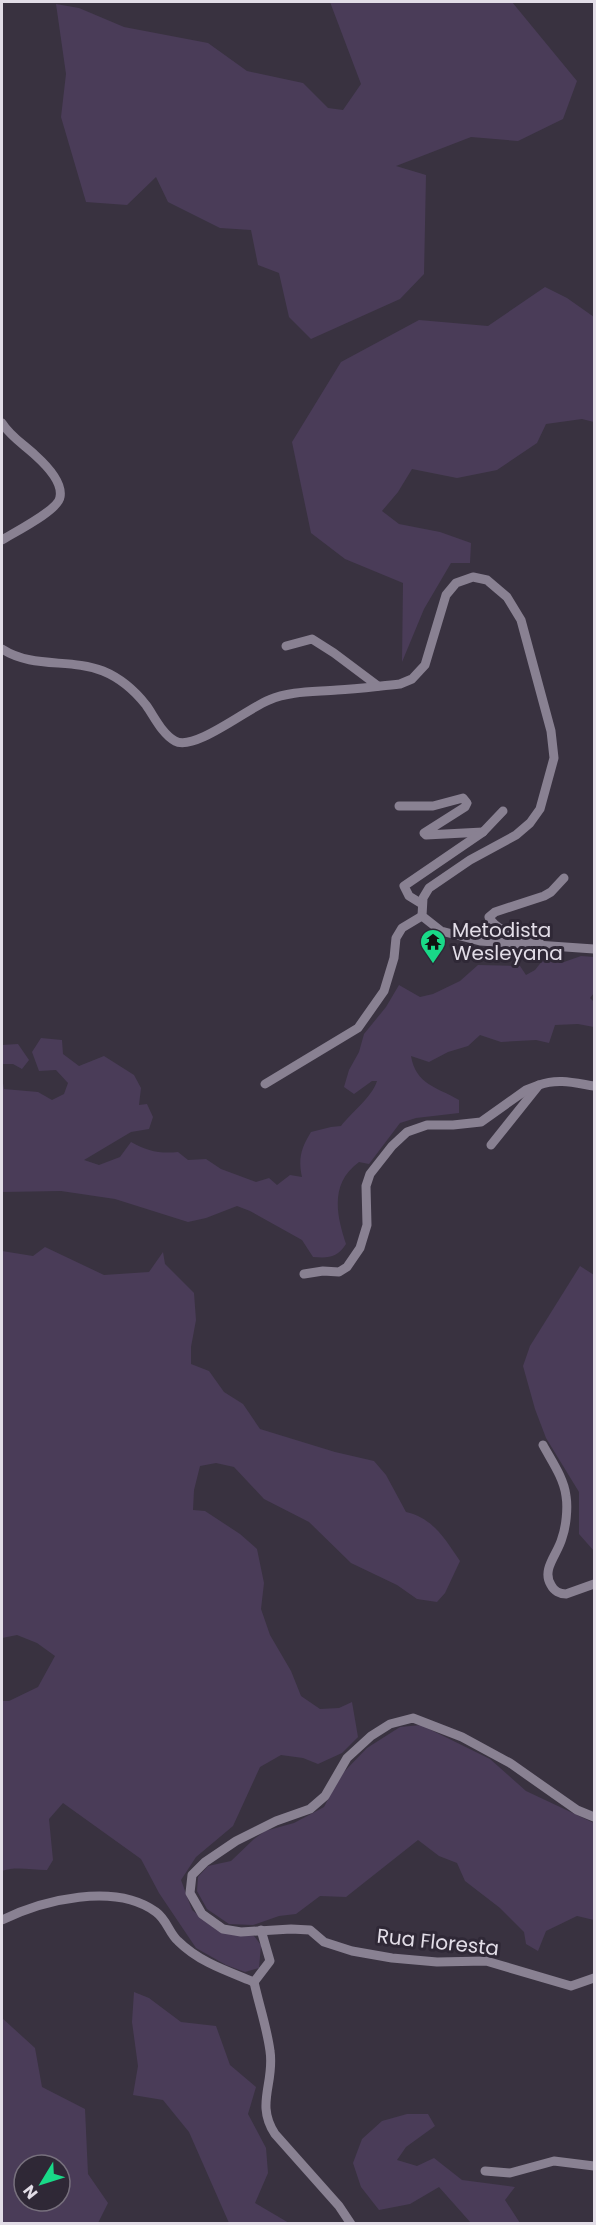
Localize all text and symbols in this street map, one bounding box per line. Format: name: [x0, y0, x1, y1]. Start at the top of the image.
place label: Metodista Wesleyana: [452, 916, 563, 967]
temple icon: Metodista Wesleyana: [418, 927, 448, 965]
street label: Rua Floresta: [376, 1922, 500, 1962]
north arrow: [12, 2153, 72, 2213]
text: N: [18, 2180, 43, 2204]

